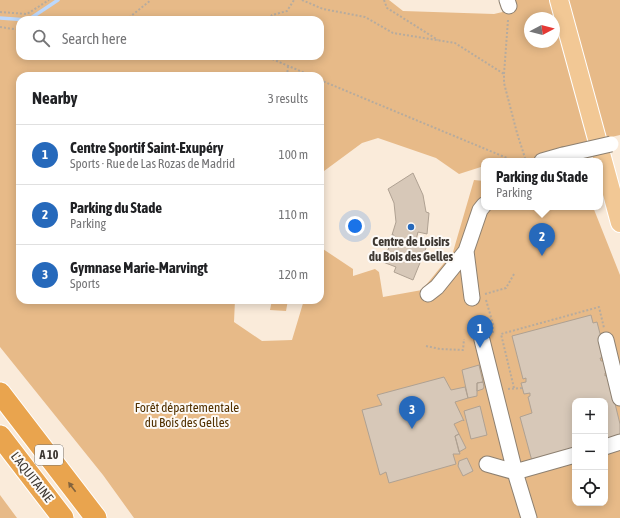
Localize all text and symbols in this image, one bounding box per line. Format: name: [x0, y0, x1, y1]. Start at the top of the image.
north arrow: [524, 12, 560, 48]
search box: [16, 16, 324, 60]
icon: search: [30, 27, 52, 49]
text: Search here: [62, 30, 127, 47]
text: Nearby: [32, 88, 78, 108]
text: 3 results: [268, 91, 308, 106]
text: Centre Sportif Saint-Exupéry: [70, 139, 223, 156]
text: 1: [42, 147, 48, 162]
text: 100 m: [279, 147, 308, 162]
text: Sports · Rue de Las Rozas de Madrid: [70, 156, 235, 171]
popup: [481, 158, 603, 210]
text: Parking du Stade: [496, 168, 588, 185]
text: Parking: [496, 185, 532, 200]
text: Parking du Stade: [70, 199, 162, 216]
text: 2: [42, 207, 48, 222]
text: 110 m: [279, 207, 308, 222]
text: Parking: [70, 216, 106, 231]
your location: [345, 216, 365, 236]
marker: Centre de Loisirs du Bois des Gelles: [406, 222, 416, 232]
pin: 2: [529, 223, 555, 256]
place label: Centre de Loisirs du Bois des Gelles: [369, 234, 454, 264]
text: Gymnase Marie-Marvingt: [70, 259, 208, 276]
text: 3: [42, 267, 48, 282]
text: 120 m: [279, 267, 308, 282]
text: Sports: [70, 276, 100, 291]
pin: 1: [467, 315, 493, 348]
pin: 3: [399, 396, 425, 429]
map controls: [572, 398, 608, 506]
button: +: [572, 398, 608, 434]
park label: Forêt départementale du Bois des Gelles: [135, 400, 239, 430]
button: −: [572, 434, 608, 470]
road number: A 10: [35, 445, 63, 465]
street label: L'AQUITAINE: [8, 449, 57, 505]
button: locate: [572, 470, 608, 506]
one-way arrow: [68, 481, 77, 492]

